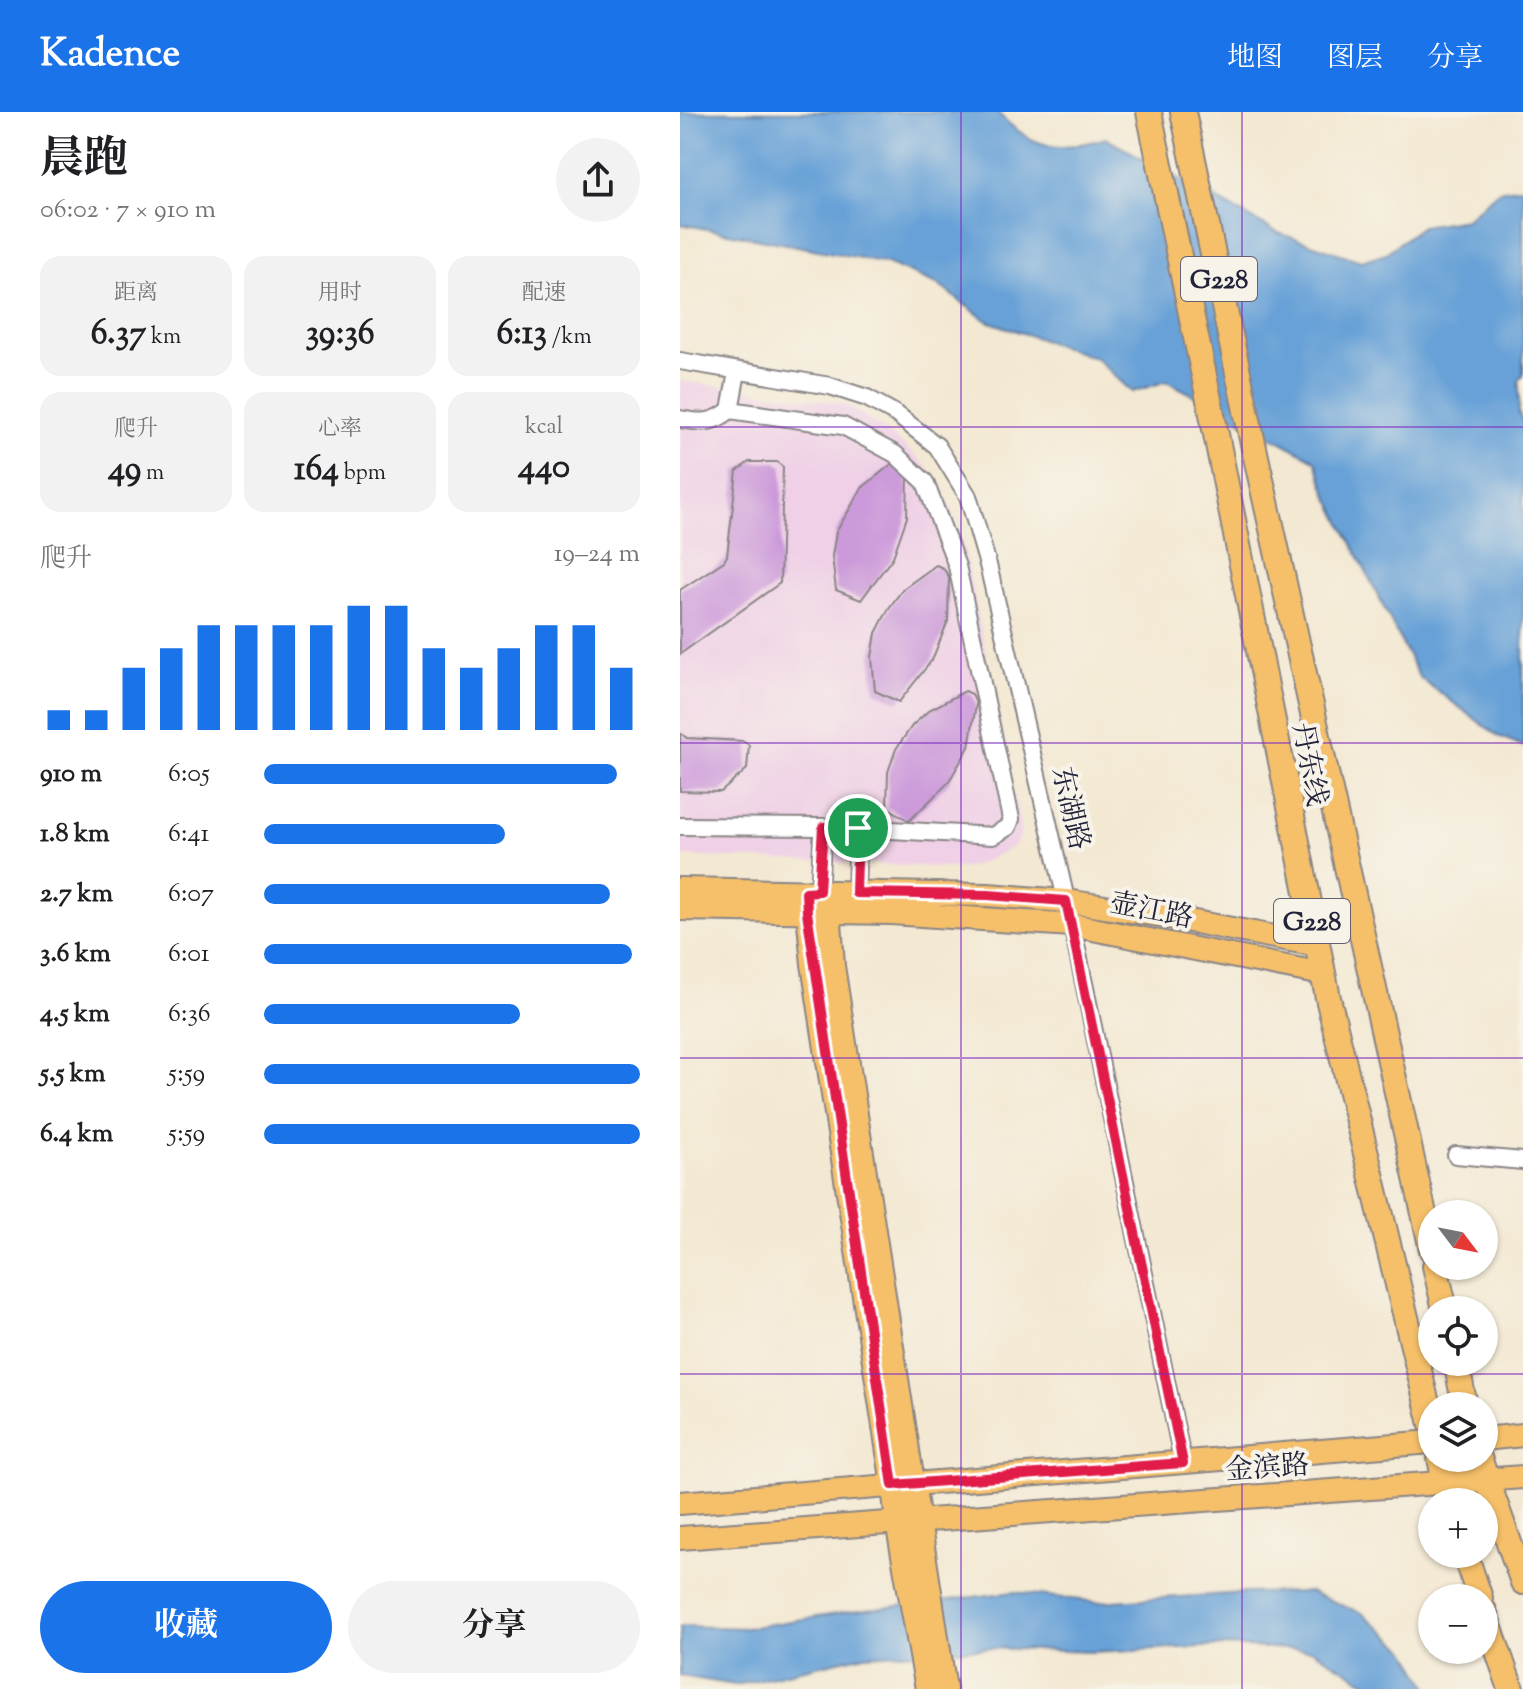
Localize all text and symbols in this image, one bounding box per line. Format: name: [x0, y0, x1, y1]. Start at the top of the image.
text: Kadence: [40, 29, 180, 83]
text: 地图: [1227, 39, 1283, 79]
text: 图层: [1327, 39, 1383, 79]
text: 分享: [1427, 39, 1483, 79]
text: 晨跑: [40, 130, 128, 193]
button: share: [556, 138, 640, 222]
text: 06:02 · 7 × 910 m: [40, 192, 216, 229]
road number: G228: [1181, 257, 1257, 301]
text: 距离: [114, 278, 158, 310]
text: 用时: [318, 278, 362, 310]
text: 配速: [522, 278, 566, 310]
text: 6.37: [91, 310, 146, 359]
text: 39:36: [305, 310, 375, 359]
text: 6:13: [496, 310, 547, 359]
text: km: [146, 322, 181, 354]
text: /km: [547, 322, 592, 354]
text: kcal: [525, 412, 563, 444]
text: 爬升: [114, 414, 158, 446]
text: 心率: [318, 414, 362, 446]
text: 440: [518, 444, 570, 493]
text: 49: [108, 446, 141, 495]
text: 164: [294, 446, 339, 495]
text: m: [141, 458, 164, 490]
text: bpm: [339, 458, 386, 490]
text: 19–24 m: [554, 536, 640, 573]
text: 爬升: [40, 541, 92, 578]
street label: 丹东线: [1280, 720, 1336, 810]
text: 910 m: [40, 756, 102, 793]
text: 6:05: [168, 756, 210, 793]
street label: 东湖路: [1040, 763, 1098, 854]
pin: [824, 794, 892, 862]
icon: arrive: [836, 806, 880, 850]
text: 1.8 km: [40, 816, 110, 853]
text: 6:41: [168, 816, 209, 853]
text: 2.7 km: [40, 876, 113, 913]
text: 6:07: [168, 876, 214, 913]
street label: 壶江路: [1106, 884, 1196, 940]
road number: G228: [1274, 899, 1350, 943]
text: 3.6 km: [40, 936, 111, 973]
text: 6:01: [168, 936, 210, 973]
text: 4.5 km: [40, 996, 110, 1033]
text: 6:36: [168, 996, 211, 1033]
text: 5.5 km: [40, 1056, 106, 1093]
text: 5:59: [168, 1056, 205, 1093]
text: 6.4 km: [40, 1116, 113, 1153]
text: 5:59: [168, 1116, 205, 1153]
north arrow: [1418, 1200, 1498, 1280]
map controls: [1418, 1200, 1498, 1664]
button: locate: [1418, 1296, 1498, 1376]
button: layers: [1418, 1392, 1498, 1472]
street label: 金滨路: [1224, 1446, 1311, 1492]
button: +: [1418, 1488, 1498, 1568]
button: 收藏: [40, 1581, 332, 1673]
button: 分享: [348, 1581, 640, 1673]
button: −: [1418, 1584, 1498, 1664]

